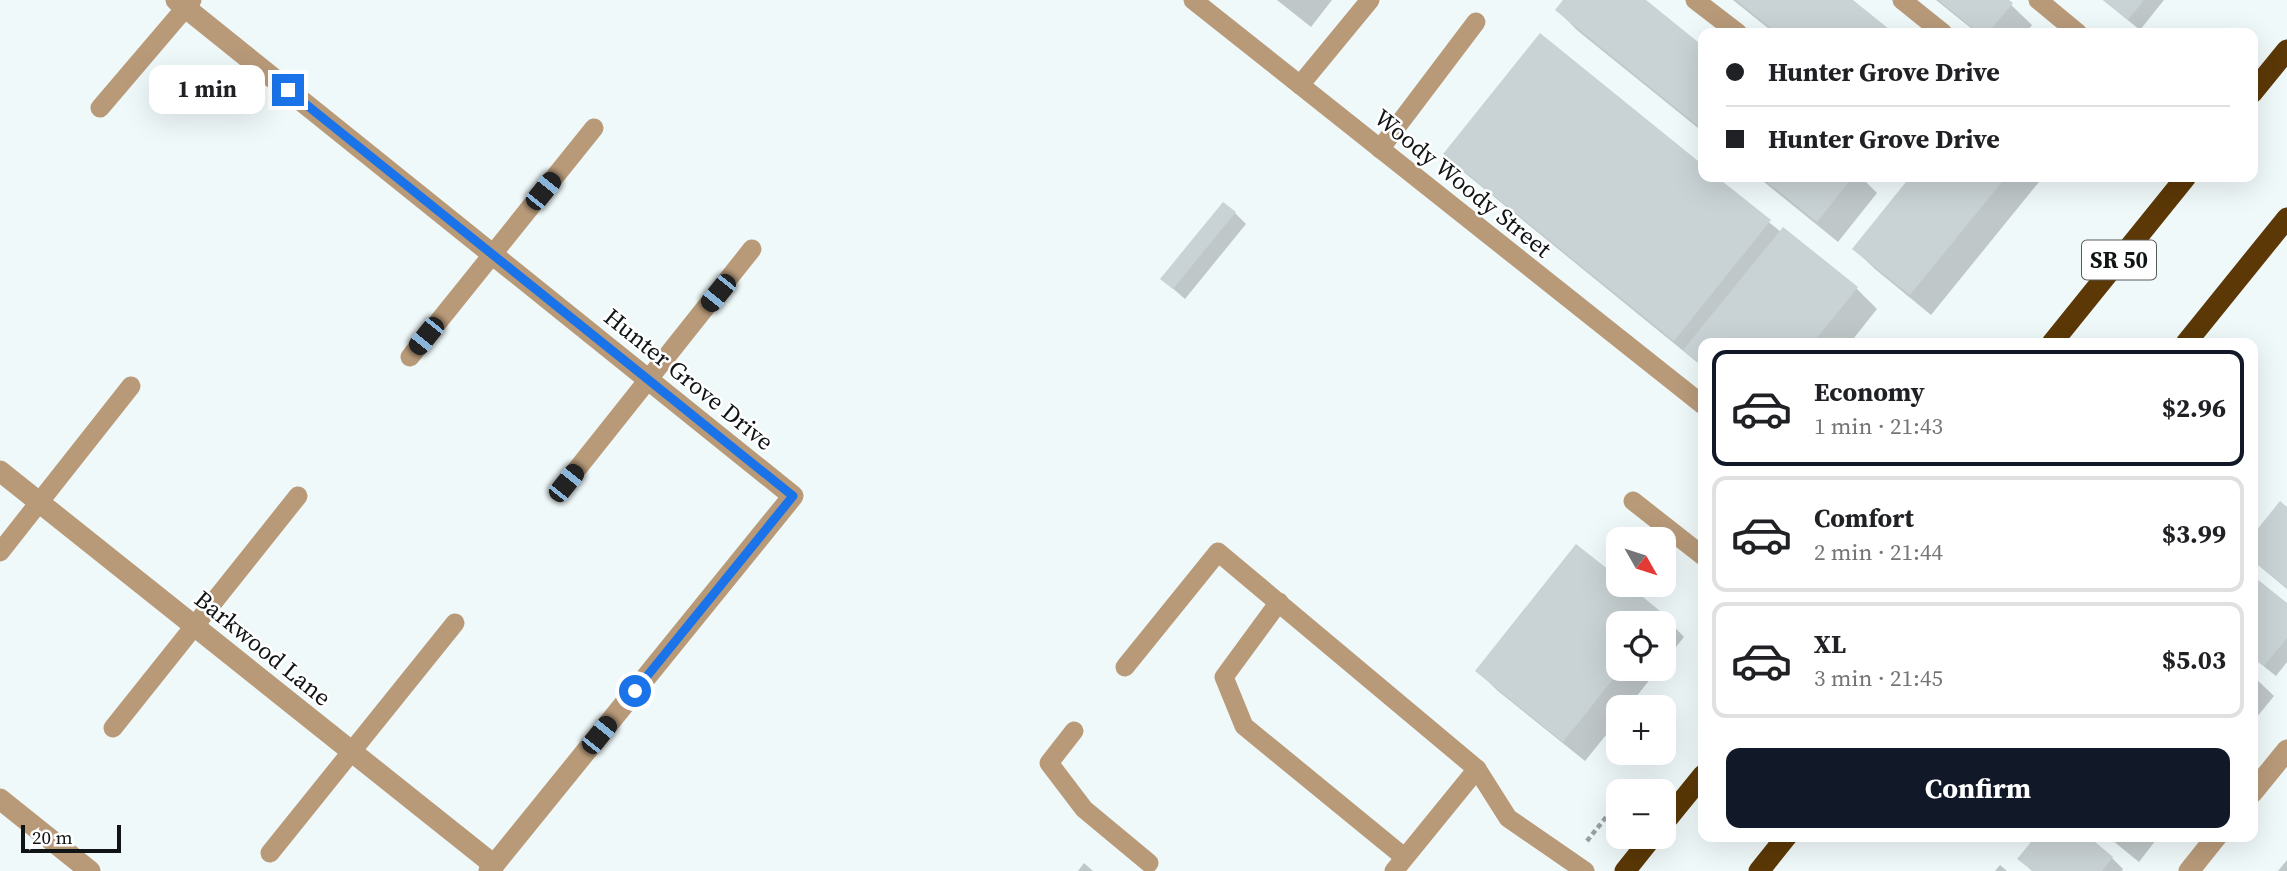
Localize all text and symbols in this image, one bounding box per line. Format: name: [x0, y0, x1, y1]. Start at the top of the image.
text: Hunter Grove Drive: [1768, 54, 2000, 90]
callout: 1 min: [148, 66, 264, 114]
text: 1 min: [177, 73, 237, 105]
route end: [272, 74, 304, 106]
street label: Woody Woody Street: [1367, 101, 1559, 265]
text: Hunter Grove Drive: [1768, 121, 2000, 157]
car: [522, 168, 565, 214]
road number: SR 50: [2082, 241, 2156, 280]
car: [697, 270, 740, 316]
street label: Hunter Grove Drive: [597, 300, 781, 458]
car: [405, 313, 448, 359]
text: Economy: [1814, 374, 1925, 410]
icon: car: [1730, 377, 1793, 440]
text: $2.96: [2162, 390, 2226, 426]
text: 1 min · 21:43: [1814, 410, 1943, 442]
car: [545, 460, 588, 506]
text: Comfort: [1814, 500, 1914, 536]
icon: car: [1730, 503, 1793, 566]
text: $3.99: [2162, 516, 2226, 552]
north arrow: [1606, 527, 1676, 597]
map controls: [1606, 527, 1676, 849]
text: 2 min · 21:44: [1814, 536, 1943, 568]
street label: Barkwood Lane: [188, 583, 338, 713]
button: locate: [1606, 611, 1676, 681]
text: XL: [1814, 626, 1846, 662]
icon: car: [1730, 629, 1793, 692]
text: $5.03: [2162, 642, 2226, 678]
text: 3 min · 21:45: [1814, 662, 1943, 694]
route start: [619, 675, 651, 707]
button: +: [1606, 695, 1676, 765]
car: [578, 712, 621, 758]
button: Confirm: [1726, 748, 2230, 828]
button: −: [1606, 779, 1676, 849]
scale bar: [21, 822, 121, 854]
text: 20 m: [32, 824, 73, 850]

